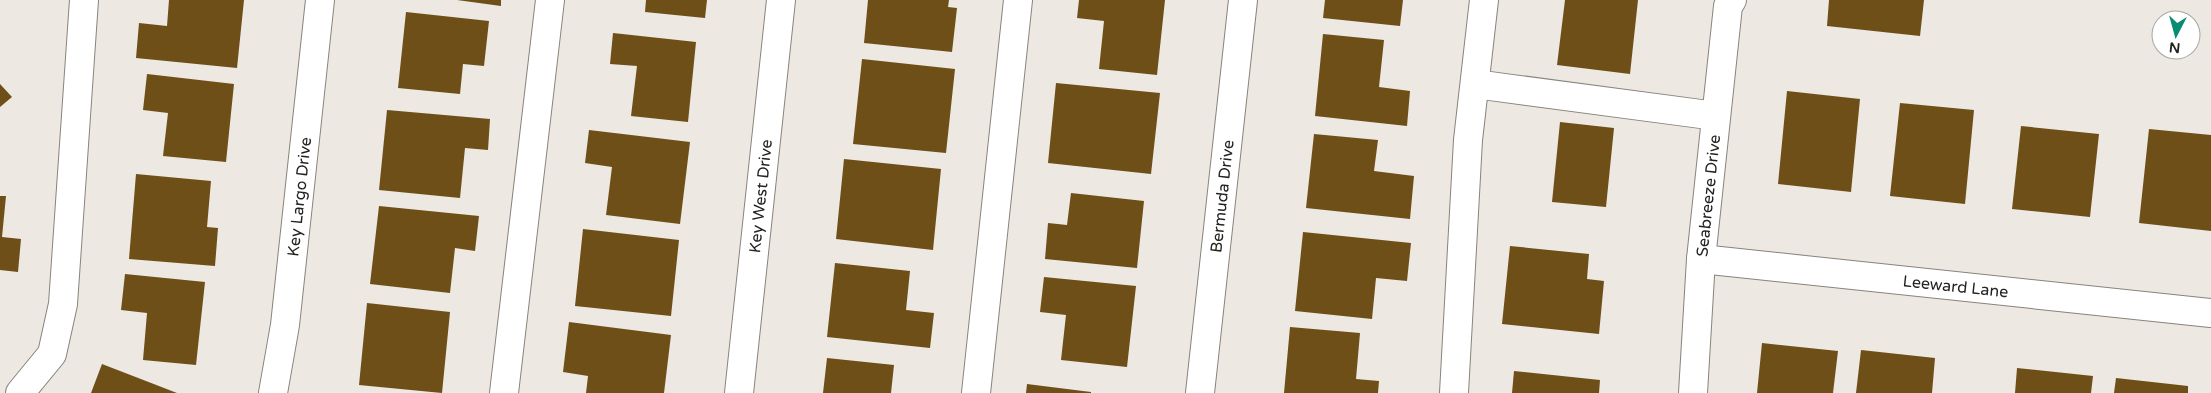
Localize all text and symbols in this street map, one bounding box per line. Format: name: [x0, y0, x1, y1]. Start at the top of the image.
north arrow: [2151, 10, 2201, 60]
text: N: [2168, 38, 2181, 56]
street label: Seabreeze Drive: [1692, 134, 1725, 258]
street label: Key Largo Drive: [283, 136, 316, 258]
street label: Key West Drive: [745, 138, 777, 254]
street label: Bermuda Drive: [1206, 139, 1239, 254]
street label: Leeward Lane: [1902, 271, 2009, 302]

